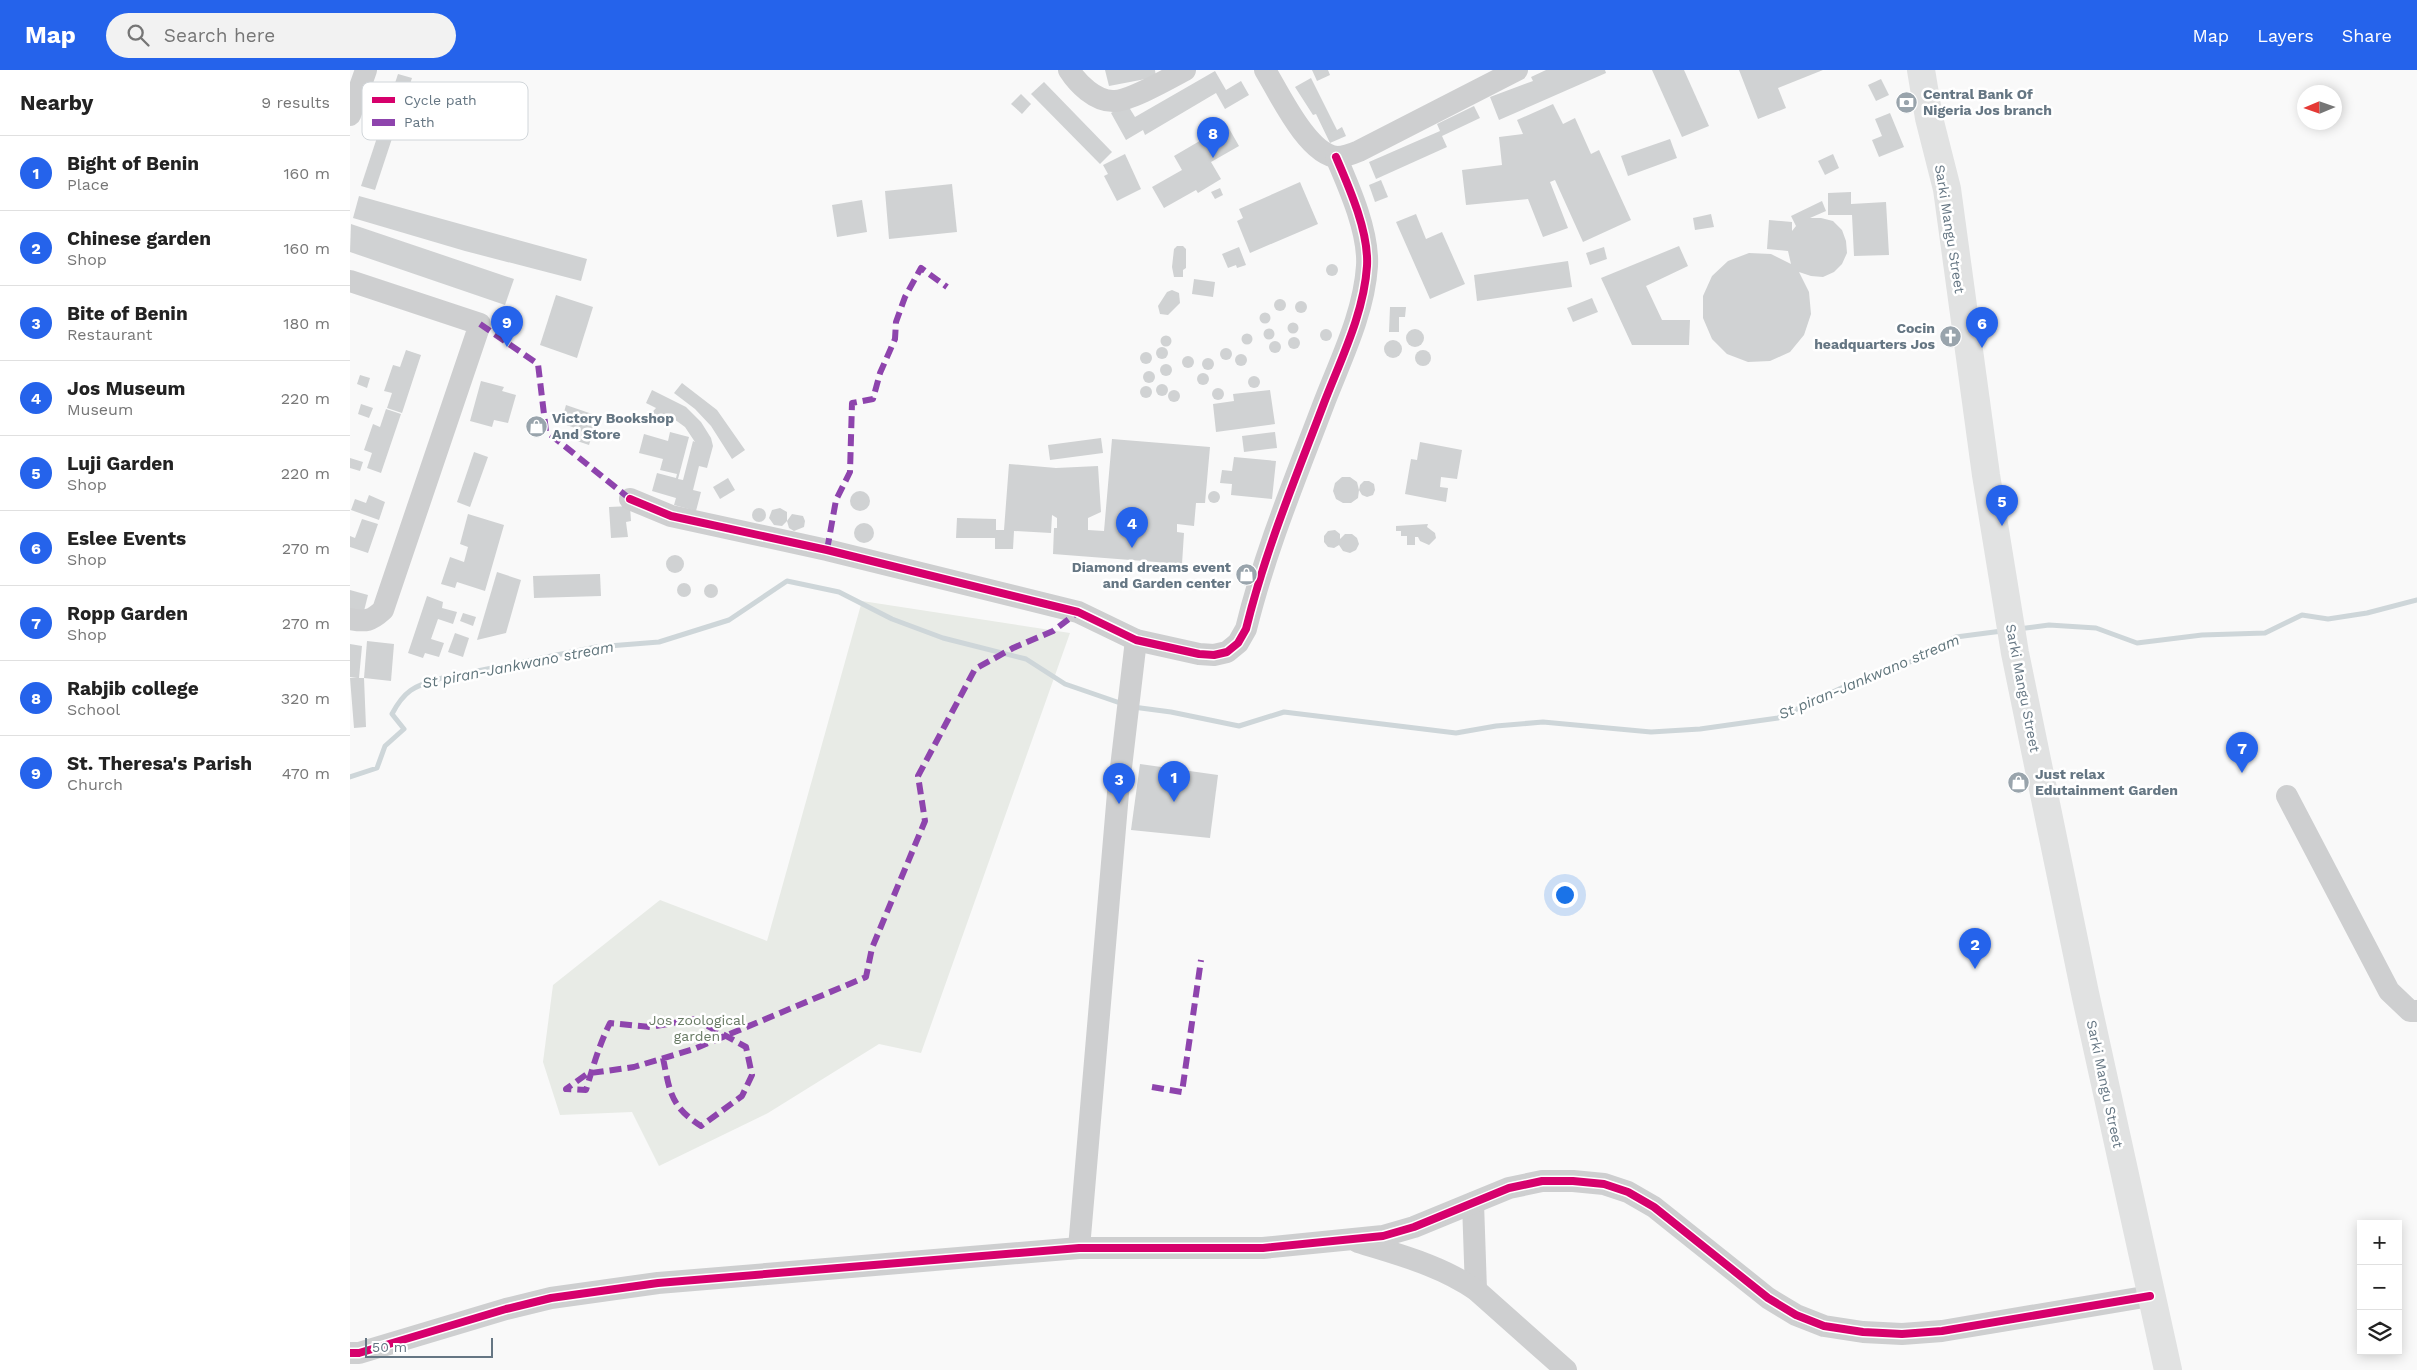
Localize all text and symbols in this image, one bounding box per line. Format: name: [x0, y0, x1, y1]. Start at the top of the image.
search box: [106, 13, 456, 58]
text: Map: [25, 21, 76, 49]
icon: search: [124, 21, 152, 49]
text: Search here: [164, 24, 275, 47]
text: Map: [2192, 25, 2229, 46]
text: Layers: [2257, 25, 2314, 46]
text: Share: [2342, 25, 2392, 46]
legend: [362, 82, 528, 140]
north arrow: [2297, 85, 2342, 130]
place label: Central Bank Of Nigeria Jos branch: [1923, 86, 2052, 118]
text: Nearby: [20, 90, 93, 115]
bank icon: Central Bank Of Nigeria Jos branch: [1895, 90, 1919, 114]
text: Cycle path: [404, 92, 477, 108]
text: 9 results: [261, 93, 330, 112]
text: Path: [404, 114, 435, 130]
pin: 8: [1197, 117, 1229, 158]
text: Bight of Benin: [67, 152, 199, 175]
street label: Sarki Mangu Street: [1932, 163, 1968, 295]
text: 1: [33, 164, 39, 183]
text: 160 m: [283, 164, 330, 183]
text: Place: [67, 175, 109, 194]
text: Chinese garden: [67, 227, 211, 250]
text: 2: [31, 239, 41, 258]
text: 160 m: [283, 239, 330, 258]
text: Shop: [67, 250, 107, 269]
text: Bite of Benin: [67, 302, 188, 325]
pin: 9: [491, 306, 523, 347]
pin: 6: [1966, 307, 1998, 348]
text: 3: [31, 314, 41, 333]
text: 180 m: [283, 314, 330, 333]
place label: Cocin headquarters Jos: [1814, 320, 1936, 352]
church icon: Cocin headquarters Jos: [1939, 324, 1963, 348]
text: Restaurant: [67, 325, 153, 344]
text: Jos Museum: [67, 377, 185, 400]
text: 4: [31, 389, 41, 408]
text: 220 m: [281, 389, 330, 408]
text: Museum: [67, 400, 133, 419]
place label: Victory Bookshop And Store: [552, 410, 674, 442]
shop icon: Victory Bookshop And Store: [524, 414, 548, 438]
text: Luji Garden: [67, 452, 174, 475]
text: 5: [31, 464, 41, 483]
text: 220 m: [281, 464, 330, 483]
text: Shop: [67, 475, 107, 494]
pin: 5: [1986, 485, 2018, 526]
pin: 4: [1116, 507, 1148, 548]
text: Eslee Events: [67, 527, 186, 550]
text: 6: [31, 539, 41, 558]
text: 270 m: [282, 539, 330, 558]
text: Shop: [67, 550, 107, 569]
place label: Diamond dreams event and Garden center: [1072, 559, 1231, 591]
shop icon: Diamond dreams event and Garden center: [1235, 563, 1259, 587]
text: Ropp Garden: [67, 602, 188, 625]
text: 7: [31, 614, 41, 633]
text: 270 m: [282, 614, 330, 633]
street label: Sarki Mangu Street: [2003, 622, 2043, 754]
text: Shop: [67, 625, 107, 644]
water label: St piran-Jankwano stream: [1776, 631, 1962, 723]
water label: St piran-Jankwano stream: [421, 638, 615, 692]
text: Rabjib college: [67, 677, 199, 700]
text: 8: [31, 689, 41, 708]
text: 320 m: [281, 689, 330, 708]
text: School: [67, 700, 120, 719]
pin: 7: [2226, 732, 2258, 773]
text: St. Theresa's Parish: [67, 752, 252, 775]
pin: 1: [1158, 761, 1190, 802]
pin: 3: [1103, 763, 1135, 804]
text: 9: [31, 764, 41, 783]
text: 470 m: [282, 764, 330, 783]
place label: Just relax Edutainment Garden: [2035, 766, 2178, 798]
shop icon: Just relax Edutainment Garden: [2007, 770, 2031, 794]
text: Church: [67, 775, 123, 794]
your location: [1552, 882, 1578, 908]
pin: 2: [1959, 928, 1991, 969]
park label: Jos zoological garden: [649, 1012, 746, 1044]
street label: Sarki Mangu Street: [2084, 1019, 2126, 1150]
map controls: [2357, 1220, 2402, 1355]
button: +: [2357, 1220, 2402, 1265]
button: −: [2357, 1265, 2402, 1310]
button: layers: [2357, 1310, 2402, 1355]
scale bar: [365, 1335, 492, 1358]
text: 50 m: [372, 1339, 407, 1355]

